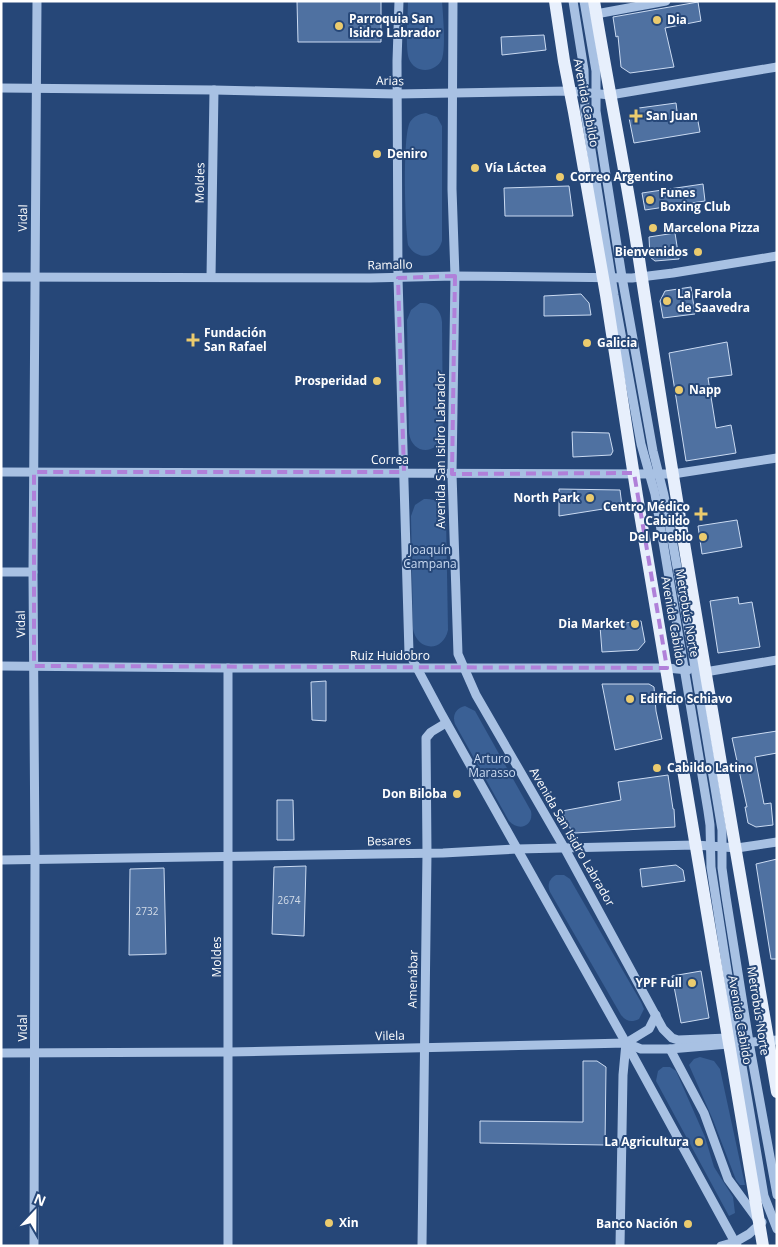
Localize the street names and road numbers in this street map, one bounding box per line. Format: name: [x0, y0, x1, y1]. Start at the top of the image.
street label: Avenida Cabildo: [570, 57, 603, 149]
street label: Arias: [376, 72, 404, 89]
street label: Moldes: [191, 162, 208, 204]
street label: Vidal: [14, 204, 31, 232]
street label: Ramallo: [367, 256, 413, 273]
street label: Avenida San Isidro Labrador: [432, 371, 449, 529]
street label: Correa: [371, 451, 409, 468]
street label: Metrobús Norte: [671, 567, 704, 659]
street label: Avenida Cabildo: [657, 575, 690, 667]
street label: Vidal: [12, 610, 29, 638]
street label: Ruiz Huidobro: [350, 647, 430, 664]
street label: Avenida San Isidro Labrador: [526, 764, 619, 909]
street label: Besares: [367, 832, 412, 849]
street label: Moldes: [208, 936, 225, 977]
street label: Amenábar: [403, 950, 422, 1008]
street label: Metrobús Norte: [743, 965, 774, 1057]
street label: Avenida Cabildo: [724, 974, 757, 1066]
street label: Vidal: [14, 1014, 31, 1042]
street label: Vilela: [375, 1027, 405, 1044]

